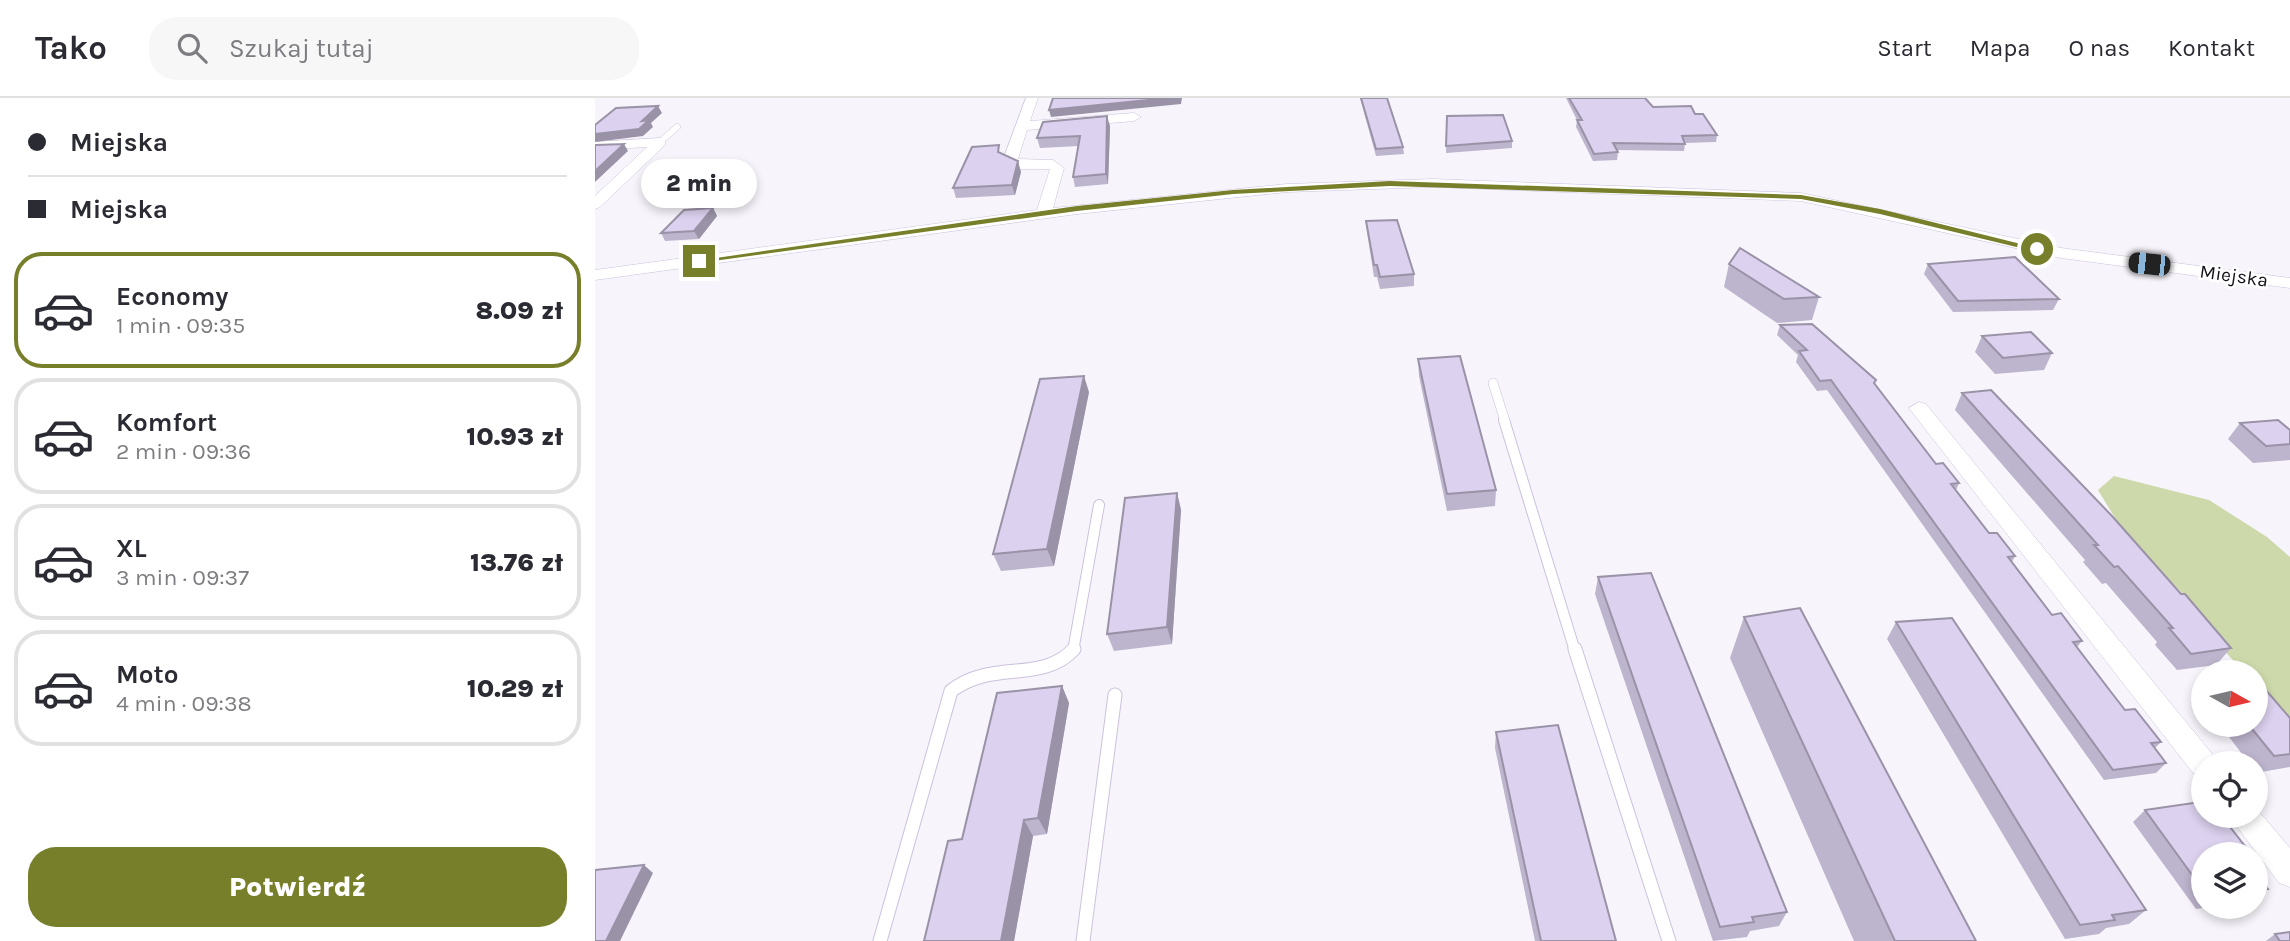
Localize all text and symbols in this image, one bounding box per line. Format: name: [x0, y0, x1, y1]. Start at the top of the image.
search box: [149, 17, 639, 80]
text: Tako: [35, 29, 107, 67]
icon: search: [173, 29, 211, 67]
text: Szukaj tutaj: [229, 33, 374, 64]
text: Start: [1877, 34, 1932, 62]
text: Mapa: [1970, 34, 2031, 62]
text: O nas: [2069, 34, 2130, 62]
text: Kontakt: [2168, 34, 2255, 62]
text: Miejska: [70, 127, 168, 158]
callout: 2 min: [641, 159, 757, 208]
text: 2 min: [666, 170, 732, 197]
text: Miejska: [70, 194, 168, 225]
route start: [2021, 233, 2053, 265]
route end: [683, 245, 715, 277]
car: [2128, 251, 2171, 277]
street label: Miejska: [2198, 260, 2269, 292]
icon: car: [32, 279, 95, 342]
text: Economy: [116, 281, 228, 312]
text: 8.09 zł: [476, 295, 563, 326]
text: 1 min · 09:35: [116, 312, 245, 339]
icon: car: [32, 405, 95, 468]
text: Komfort: [116, 407, 217, 438]
text: 10.93 zł: [466, 421, 563, 452]
text: 2 min · 09:36: [116, 438, 251, 465]
icon: car: [32, 531, 95, 594]
text: XL: [116, 533, 147, 564]
text: 13.76 zł: [470, 547, 563, 578]
text: 3 min · 09:37: [116, 564, 249, 591]
icon: car: [32, 657, 95, 720]
text: Moto: [116, 659, 178, 690]
north arrow: [2191, 660, 2268, 737]
map controls: [2191, 660, 2268, 919]
text: 10.29 zł: [467, 673, 563, 704]
text: 4 min · 09:38: [116, 690, 252, 717]
button: locate: [2191, 751, 2268, 828]
button: layers: [2191, 842, 2268, 919]
button: Potwierdź: [28, 847, 567, 927]

